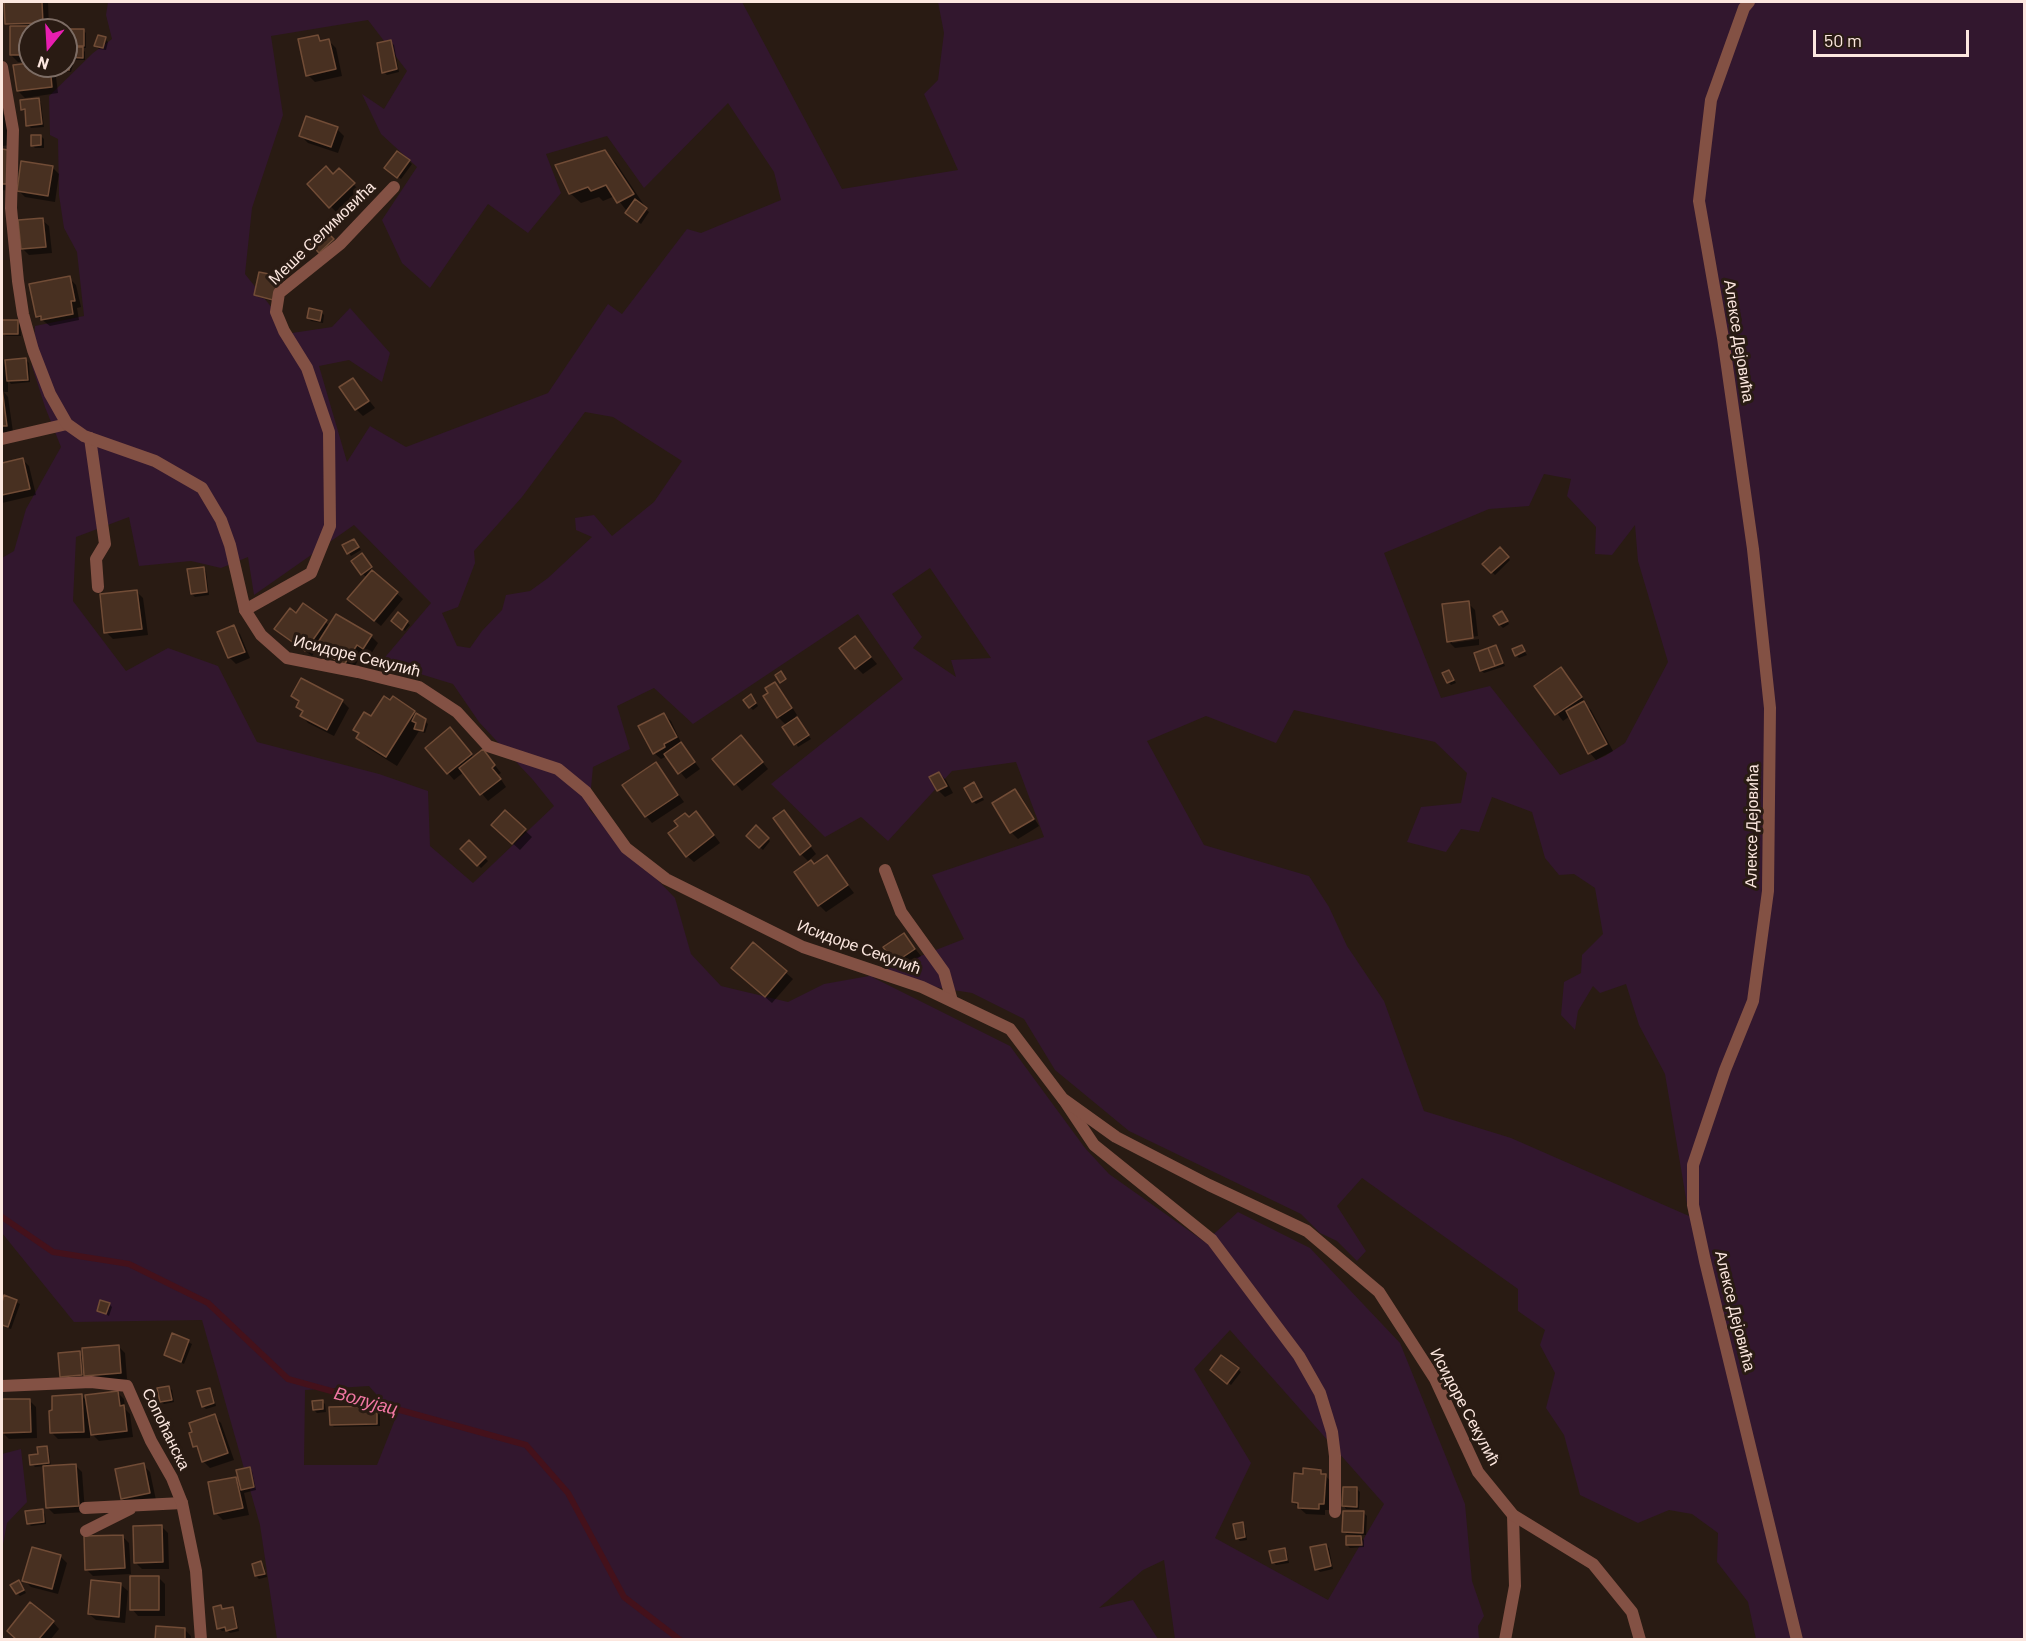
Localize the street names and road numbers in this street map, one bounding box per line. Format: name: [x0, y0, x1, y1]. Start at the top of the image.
street label: Меше Селимовића: [265, 177, 379, 289]
street label: Алексе Дејовића: [1720, 278, 1758, 404]
street label: Исидоре Секулић: [292, 631, 422, 681]
street label: Алексе Дејовића: [1741, 764, 1763, 888]
street label: Исидоре Секулић: [795, 916, 923, 978]
street label: Алексе Дејовића: [1711, 1249, 1759, 1373]
street label: Исидоре Секулић: [1426, 1345, 1504, 1469]
street label: Сопоћанска: [138, 1385, 194, 1473]

